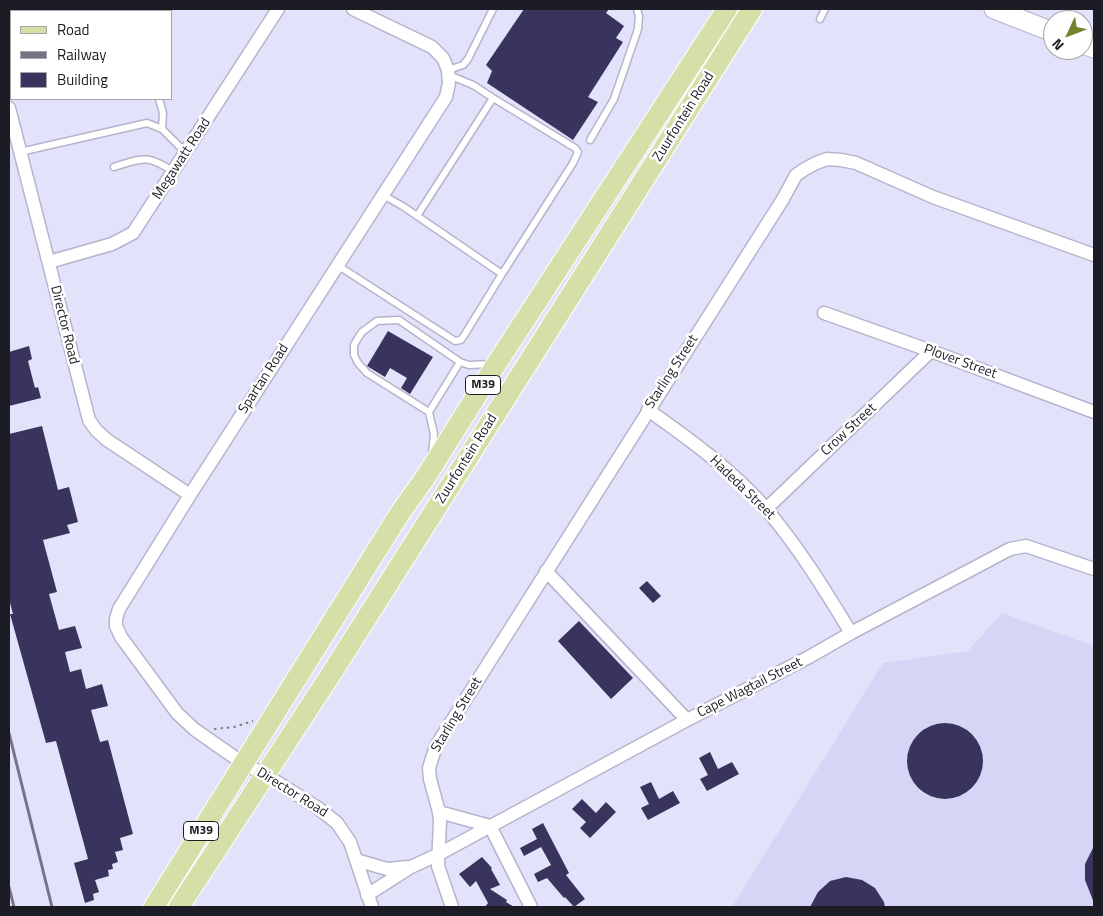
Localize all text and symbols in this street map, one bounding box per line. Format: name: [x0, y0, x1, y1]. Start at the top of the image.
legend: [10, 10, 172, 100]
north arrow: [1043, 10, 1093, 60]
text: Road: [57, 18, 89, 41]
text: N: [1046, 34, 1068, 56]
text: Railway: [57, 43, 107, 66]
text: Building: [57, 68, 108, 91]
street label: Zuurfontein Road: [650, 69, 718, 165]
street label: Megawatt Road: [149, 115, 215, 203]
street label: Director Road: [46, 284, 82, 366]
street label: Starling Street: [642, 332, 702, 412]
street label: Spartan Road: [235, 341, 293, 417]
street label: Plover Street: [921, 341, 999, 383]
road number: M39: [466, 376, 500, 394]
street label: Crow Street: [818, 400, 880, 460]
street label: Zuurfontein Road: [433, 411, 501, 507]
street label: Hadeda Street: [706, 453, 778, 523]
street label: Cape Wagtail Street: [695, 654, 805, 722]
street label: Starling Street: [428, 674, 486, 756]
street label: Director Road: [253, 765, 331, 821]
road number: M39: [184, 821, 218, 840]

